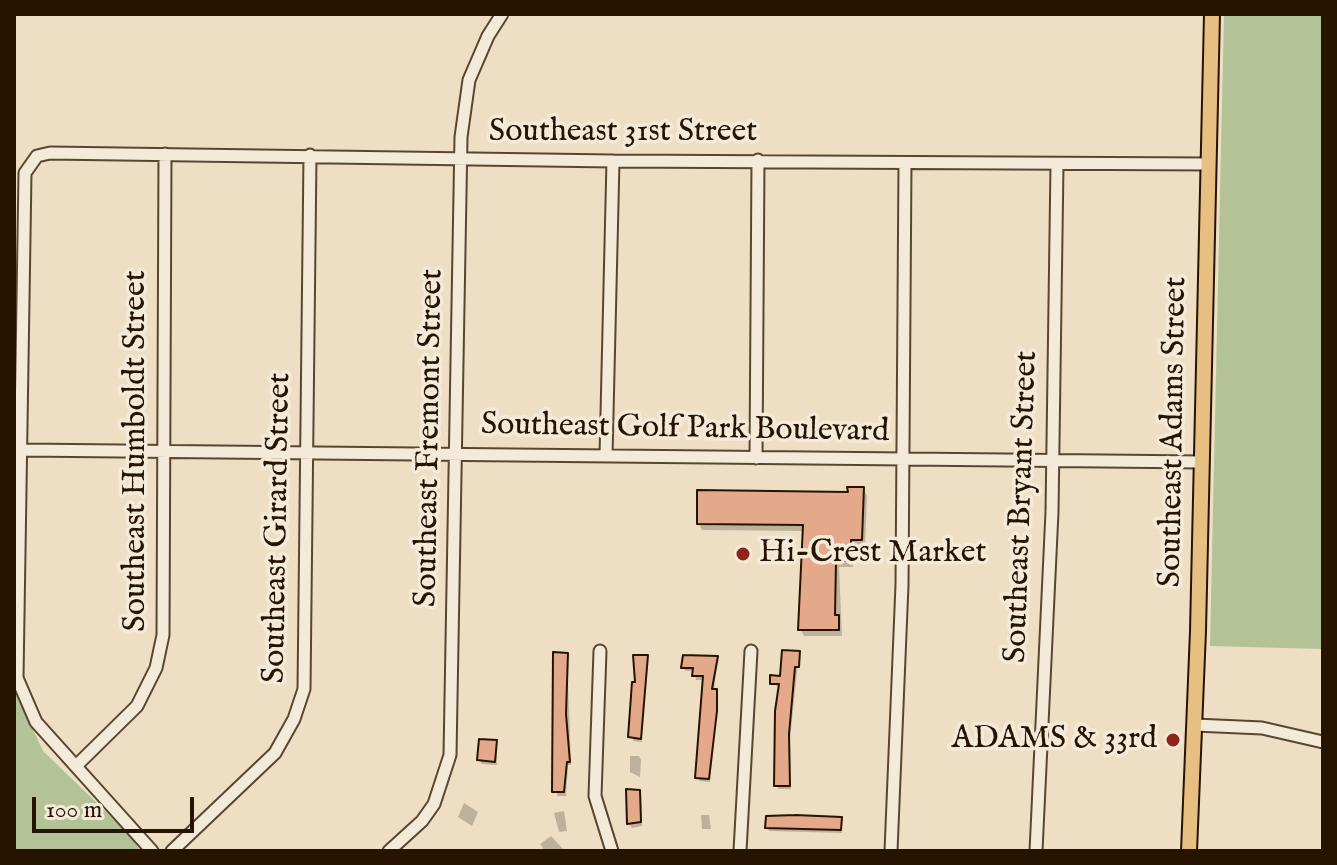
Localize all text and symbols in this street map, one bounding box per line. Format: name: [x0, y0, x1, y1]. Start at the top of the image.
street label: Southeast 31st Street: [489, 114, 757, 152]
street label: Southeast Fremont Street: [409, 269, 453, 607]
street label: Southeast Humboldt Street: [118, 270, 156, 632]
street label: Southeast Adams Street: [1153, 276, 1197, 588]
street label: Southeast Bryant Street: [998, 350, 1048, 664]
street label: Southeast Girard Street: [257, 372, 301, 684]
street label: Southeast Golf Park Boulevard: [480, 407, 890, 453]
place label: Hi-Crest Market: [759, 535, 986, 573]
marker: Hi-Crest Market: [734, 545, 752, 563]
place label: ADAMS & 33rd: [951, 721, 1157, 759]
marker: ADAMS & 33rd: [1164, 731, 1182, 749]
scale bar: [36, 781, 198, 831]
text: 100 m: [46, 795, 102, 826]

